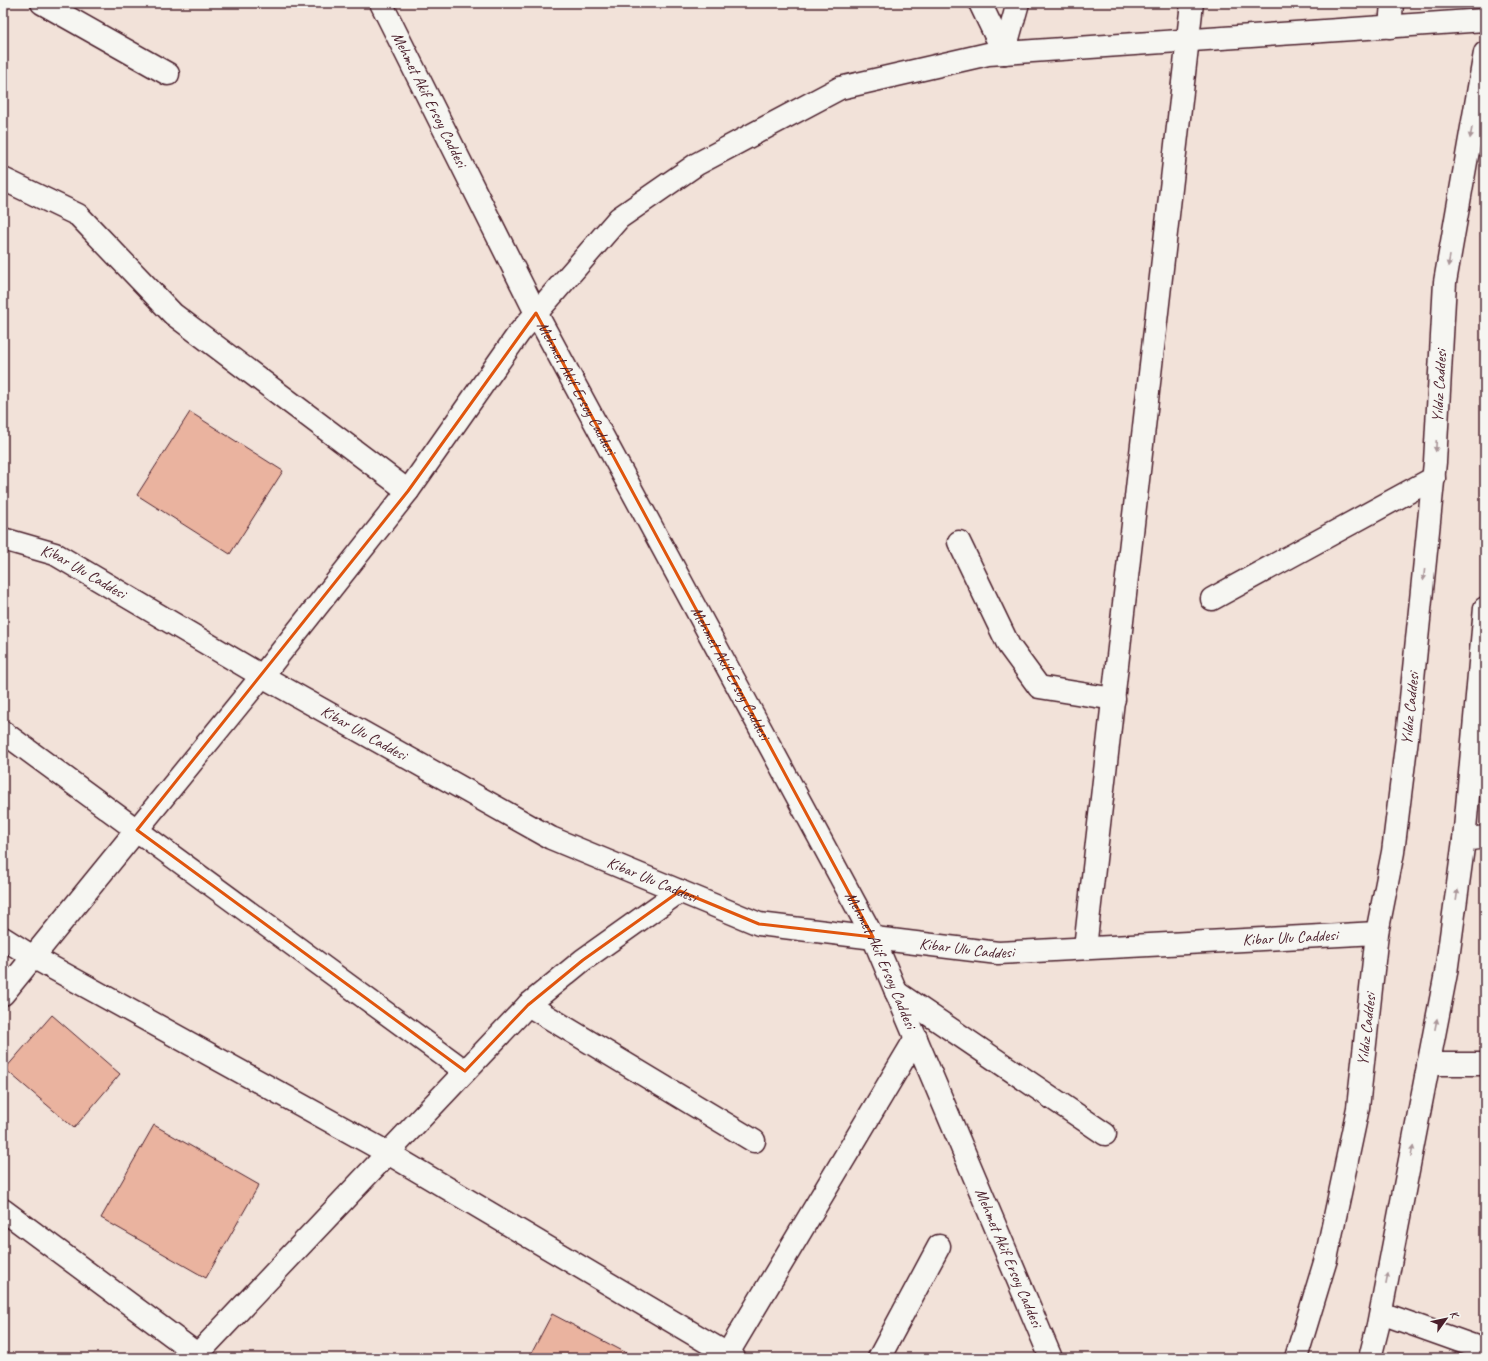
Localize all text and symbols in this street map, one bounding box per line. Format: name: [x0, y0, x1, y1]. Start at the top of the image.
street label: Mehmet Akif Ersoy Caddesi: [387, 29, 472, 172]
one-way arrow: [1468, 126, 1474, 139]
one-way arrow: [1445, 254, 1451, 267]
street label: Mehmet Akif Ersoy Caddesi: [532, 318, 622, 460]
street label: Yıldız Caddesi: [1427, 347, 1451, 423]
one-way arrow: [1433, 440, 1440, 452]
street label: Kibar Ulu Caddesi: [38, 540, 131, 605]
one-way arrow: [1420, 569, 1427, 581]
street label: Mehmet Akif Ersoy Caddesi: [686, 603, 776, 745]
street label: Yıldız Caddesi: [1396, 669, 1424, 746]
street label: Kibar Ulu Caddesi: [317, 701, 412, 766]
street label: Kibar Ulu Caddesi: [604, 852, 702, 908]
street label: Mehmet Akif Ersoy Caddesi: [840, 888, 921, 1034]
one-way arrow: [1454, 889, 1460, 901]
street label: Kibar Ulu Caddesi: [1242, 925, 1340, 950]
street label: Kibar Ulu Caddesi: [918, 934, 1017, 964]
street label: Yıldız Caddesi: [1353, 990, 1381, 1067]
one-way arrow: [1434, 1018, 1440, 1030]
one-way arrow: [1409, 1145, 1415, 1157]
street label: Mehmet Akif Ersoy Caddesi: [970, 1185, 1048, 1332]
one-way arrow: [1385, 1273, 1391, 1285]
north arrow: [1426, 1299, 1466, 1339]
text: K: [1447, 1307, 1463, 1322]

